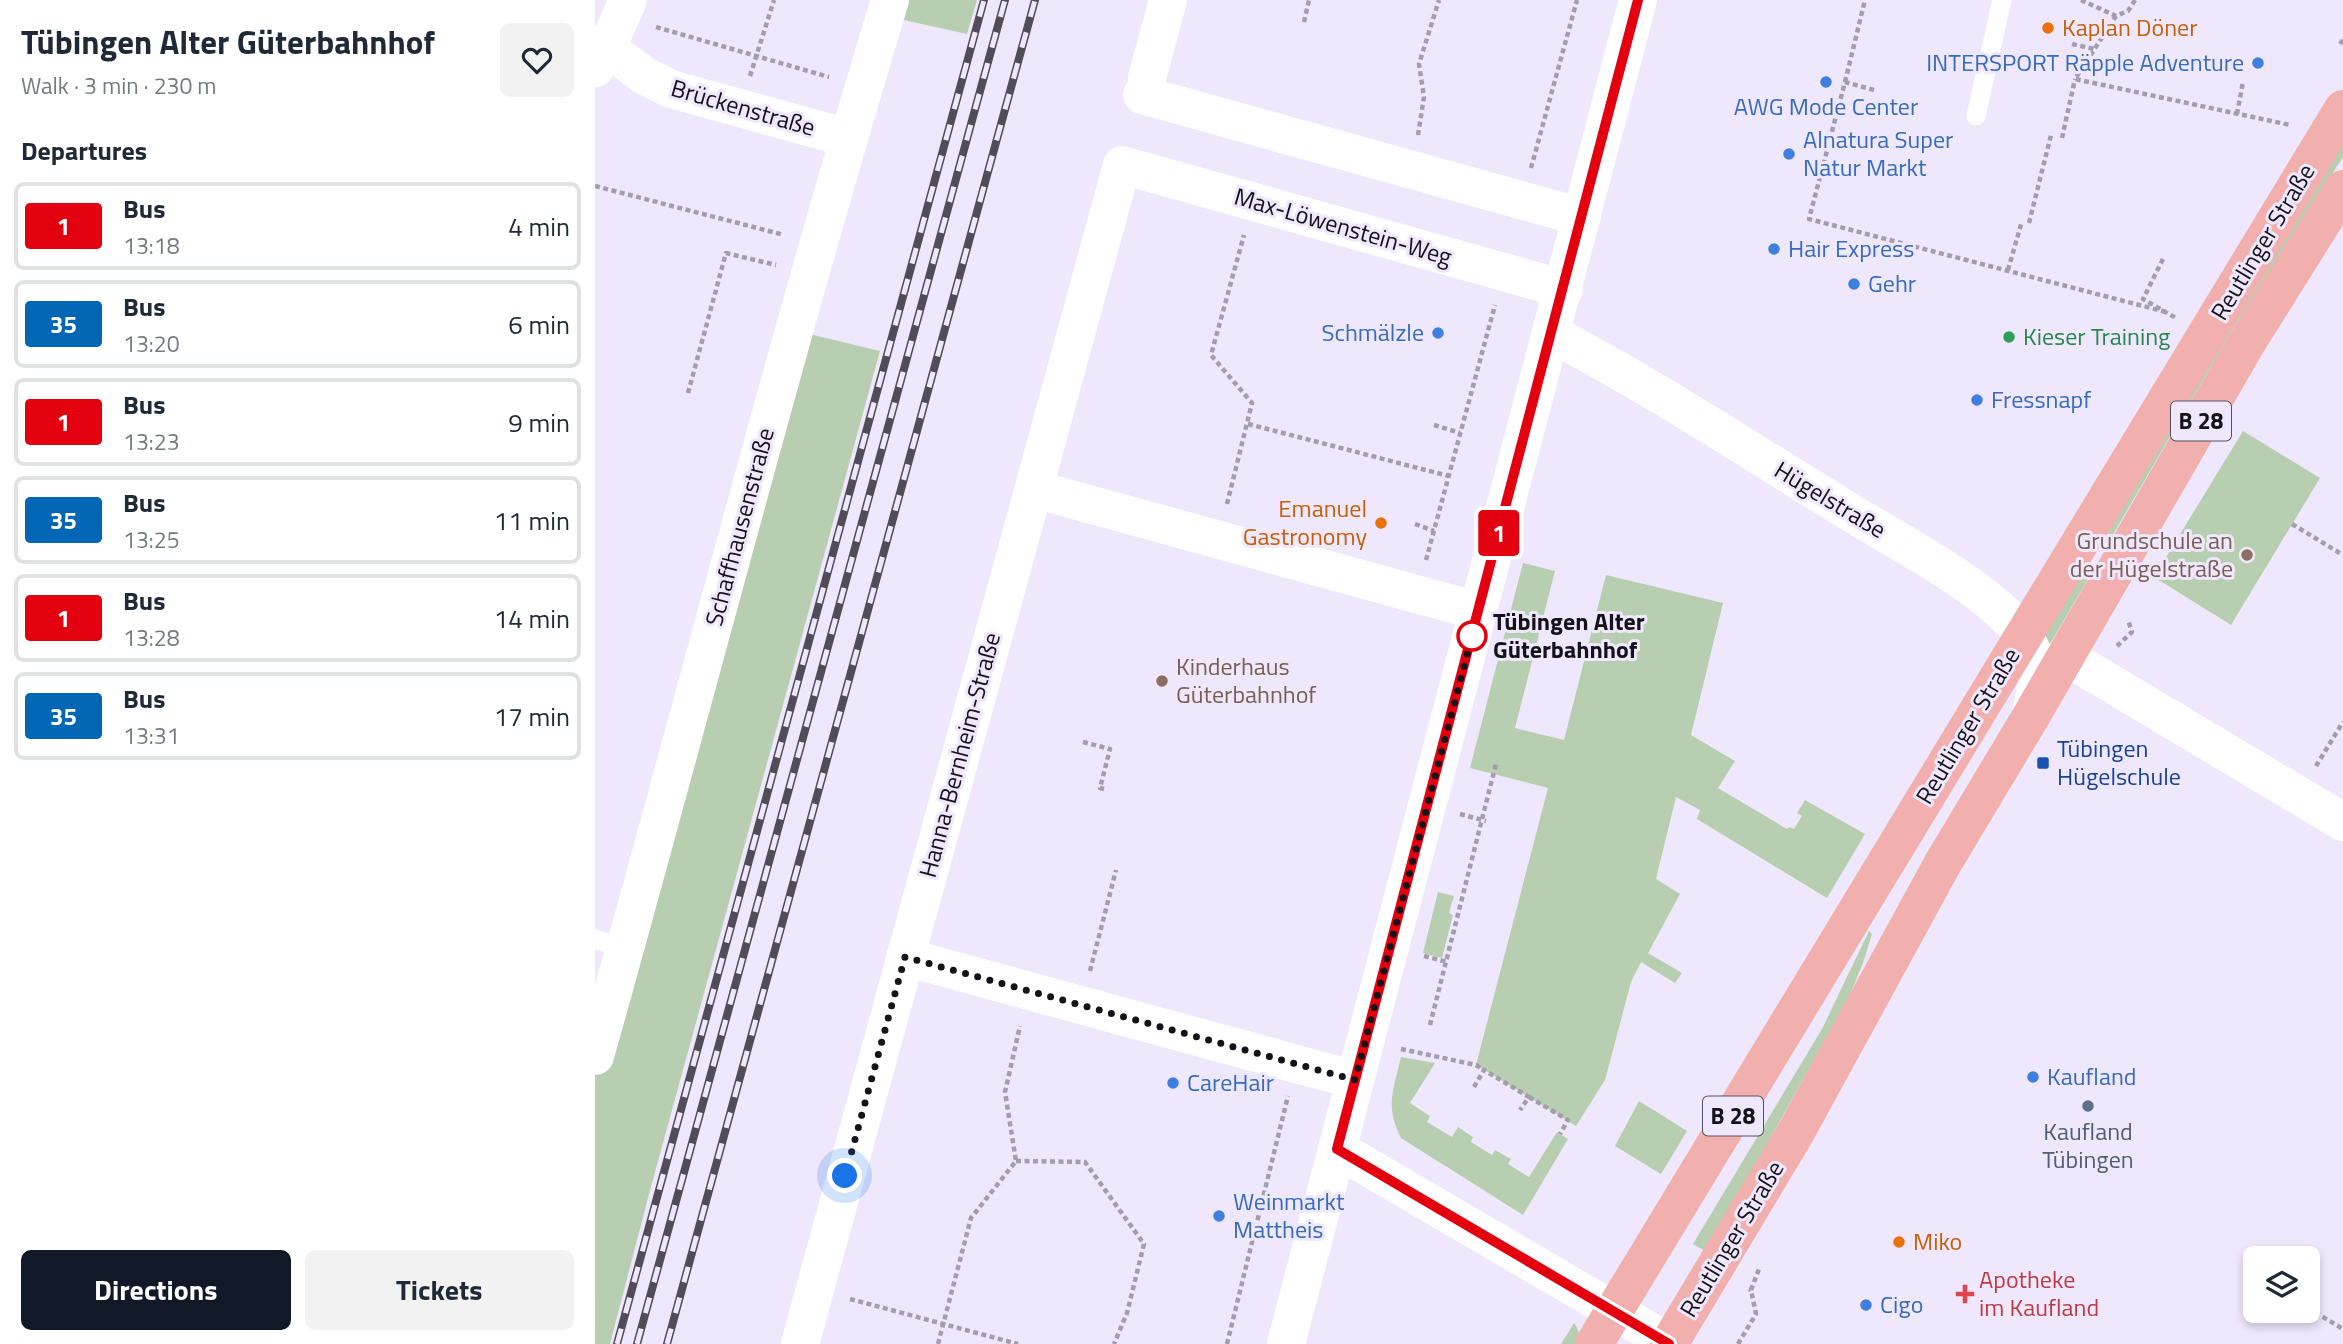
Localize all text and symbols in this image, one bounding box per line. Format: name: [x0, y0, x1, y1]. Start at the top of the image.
place label: Kaplan Döner: [2062, 9, 2198, 45]
text: Tübingen Alter Güterbahnhof: [21, 17, 435, 67]
marker: Kaplan Döner: [2040, 20, 2056, 36]
button: heart: [500, 23, 574, 97]
place label: INTERSPORT Räpple Adventure: [1926, 44, 2244, 80]
marker: INTERSPORT Räpple Adventure: [2250, 55, 2266, 71]
text: Walk · 3 min · 230 m: [21, 68, 217, 103]
street label: Brückenstraße: [667, 69, 820, 145]
marker: AWG Mode Center: [1818, 74, 1834, 90]
place label: AWG Mode Center: [1734, 88, 1918, 124]
place label: Alnatura Super Natur Markt: [1803, 121, 1953, 185]
text: Departures: [21, 131, 147, 170]
marker: Alnatura Super Natur Markt: [1781, 146, 1797, 162]
street label: Reutlinger Straße: [2201, 156, 2323, 327]
street label: Max-Löwenstein-Weg: [1230, 178, 1456, 274]
text: Bus: [123, 189, 165, 228]
text: 4 min: [508, 207, 570, 246]
text: 1: [57, 208, 70, 244]
text: 13:18: [123, 228, 180, 263]
place label: Hair Express: [1788, 230, 1914, 266]
marker: Hair Express: [1766, 241, 1782, 257]
place label: Gehr: [1868, 265, 1916, 301]
marker: Gehr: [1846, 276, 1862, 292]
text: Bus: [123, 287, 165, 326]
text: 6 min: [508, 305, 570, 344]
text: 35: [50, 306, 77, 342]
place label: Schmälzle: [1321, 314, 1424, 350]
place label: Kieser Training: [2023, 318, 2170, 354]
marker: Schmälzle: [1430, 325, 1446, 341]
text: 13:20: [123, 326, 180, 361]
marker: Kieser Training: [2001, 329, 2017, 345]
place label: Fressnapf: [1991, 381, 2091, 417]
text: Bus: [123, 385, 165, 424]
marker: Fressnapf: [1969, 392, 1985, 408]
road number: B 28: [2171, 402, 2231, 440]
text: 9 min: [508, 403, 570, 442]
text: 1: [57, 404, 70, 440]
text: 13:23: [123, 424, 180, 459]
street label: Schaffhausenstraße: [695, 424, 783, 630]
street label: Hügelstraße: [1768, 452, 1893, 547]
text: Bus: [123, 483, 165, 522]
place label: Emanuel Gastronomy: [1243, 490, 1367, 554]
text: 11 min: [494, 501, 570, 540]
text: 35: [50, 502, 77, 538]
line badge: 1: [1476, 510, 1522, 556]
marker: Emanuel Gastronomy: [1373, 515, 1389, 531]
text: 1: [1492, 515, 1506, 551]
text: 13:25: [123, 522, 180, 557]
place label: Grundschule an der Hügelstraße: [2070, 522, 2233, 586]
marker: Grundschule an der Hügelstraße: [2239, 547, 2255, 563]
text: Bus: [123, 581, 165, 620]
text: 14 min: [494, 599, 570, 638]
text: 1: [57, 600, 70, 636]
place label: Tübingen Alter Güterbahnhof: [1493, 603, 1645, 667]
text: 13:28: [123, 620, 180, 655]
marker: Tübingen Alter Güterbahnhof: [1457, 621, 1487, 651]
street label: Hanna-Bernheim-Straße: [909, 628, 1009, 881]
street label: Reutlinger Straße: [1906, 640, 2028, 811]
place label: Kinderhaus Güterbahnhof: [1176, 648, 1316, 712]
marker: Kinderhaus Güterbahnhof: [1154, 673, 1170, 689]
text: Bus: [123, 679, 165, 718]
text: 17 min: [494, 697, 570, 736]
text: 35: [50, 698, 77, 734]
text: 13:31: [123, 718, 180, 753]
place label: Tübingen Hügelschule: [2057, 730, 2181, 794]
marker: Tübingen Hügelschule: [2035, 755, 2051, 771]
place label: Kaufland: [2047, 1058, 2137, 1094]
place label: CareHair: [1187, 1064, 1274, 1100]
marker: Kaufland: [2025, 1069, 2041, 1085]
marker: CareHair: [1165, 1075, 1181, 1091]
road number: B 28: [1703, 1096, 1763, 1135]
marker: Kaufland Tübingen: [2080, 1098, 2096, 1114]
place label: Kaufland Tübingen: [2042, 1113, 2134, 1177]
street label: Reutlinger Straße: [1670, 1153, 1792, 1324]
your location: [827, 1158, 862, 1193]
place label: Weinmarkt Mattheis: [1233, 1183, 1345, 1247]
marker: Weinmarkt Mattheis: [1211, 1208, 1227, 1224]
place label: Miko: [1913, 1223, 1962, 1259]
marker: Miko: [1891, 1234, 1907, 1250]
map controls: [2243, 1246, 2320, 1323]
button: layers: [2243, 1246, 2320, 1323]
button: Directions: [21, 1250, 291, 1330]
button: Tickets: [305, 1250, 574, 1330]
place label: Apotheke im Kaufland: [1979, 1261, 2099, 1325]
place label: Cigo: [1880, 1286, 1923, 1322]
marker: Apotheke im Kaufland: [1957, 1286, 1973, 1302]
marker: Cigo: [1858, 1297, 1874, 1313]

